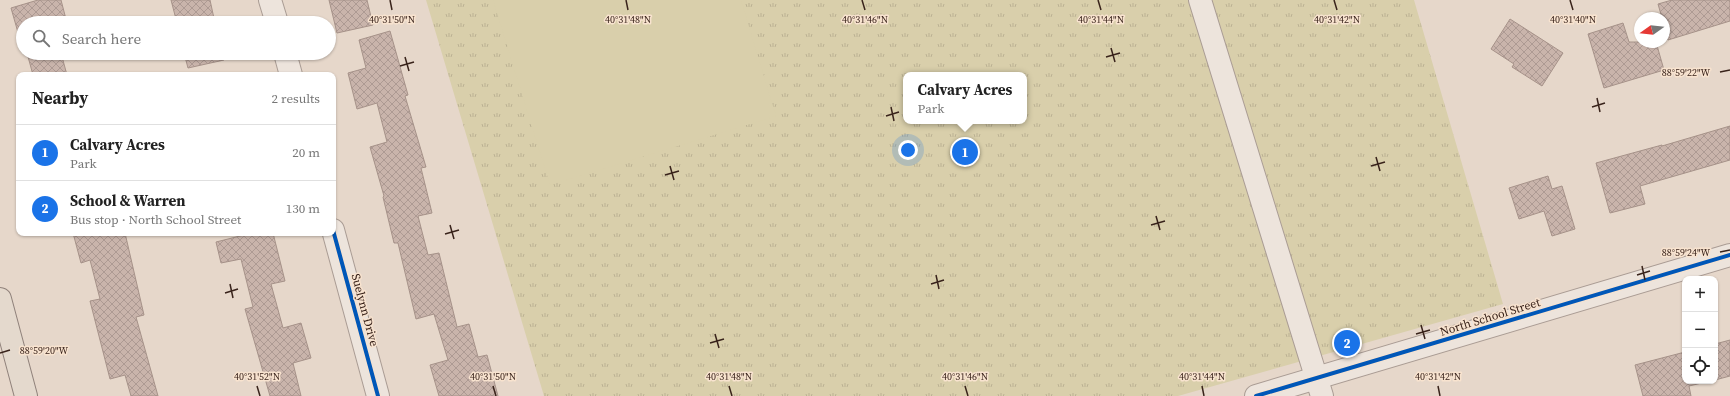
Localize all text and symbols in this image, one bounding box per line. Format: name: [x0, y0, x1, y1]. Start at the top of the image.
north arrow: [1634, 12, 1670, 48]
text: 40°31'50"N: [369, 13, 415, 26]
text: 40°31'48"N: [605, 13, 651, 26]
text: 40°31'46"N: [842, 13, 888, 26]
text: 40°31'44"N: [1078, 13, 1124, 26]
text: 40°31'42"N: [1314, 13, 1360, 26]
text: 40°31'40"N: [1550, 13, 1596, 26]
search box: [16, 16, 336, 60]
icon: search: [30, 27, 52, 49]
text: Search here: [62, 28, 141, 49]
text: 88°59'22"W: [1662, 66, 1711, 79]
popup: [903, 72, 1027, 124]
text: Calvary Acres: [918, 79, 1012, 100]
text: Nearby: [32, 86, 88, 110]
text: 2 results: [272, 90, 320, 107]
text: Park: [918, 100, 944, 117]
text: Calvary Acres: [70, 134, 165, 155]
pin: 1: [952, 137, 978, 167]
your location: [898, 140, 918, 160]
text: 1: [41, 144, 49, 161]
text: 20 m: [292, 144, 320, 161]
text: Park: [70, 155, 97, 172]
text: School & Warren: [70, 190, 186, 211]
text: 2: [41, 200, 49, 217]
text: 130 m: [286, 200, 320, 217]
text: Bus stop · North School Street: [70, 211, 241, 228]
text: 88°59'24"W: [1662, 246, 1711, 259]
street label: Suelynn Drive: [348, 272, 382, 348]
map controls: [1682, 276, 1718, 384]
button: +: [1682, 276, 1718, 312]
street label: North School Street: [1438, 294, 1542, 340]
button: −: [1682, 312, 1718, 348]
pin: 2: [1334, 328, 1360, 358]
text: 88°59'20"W: [20, 344, 69, 357]
button: locate: [1682, 348, 1718, 384]
text: 40°31'52"N: [234, 370, 280, 383]
text: 40°31'50"N: [470, 370, 516, 383]
text: 40°31'48"N: [706, 370, 752, 383]
text: 40°31'46"N: [942, 370, 988, 383]
text: 40°31'44"N: [1179, 370, 1225, 383]
text: 40°31'42"N: [1415, 370, 1461, 383]

